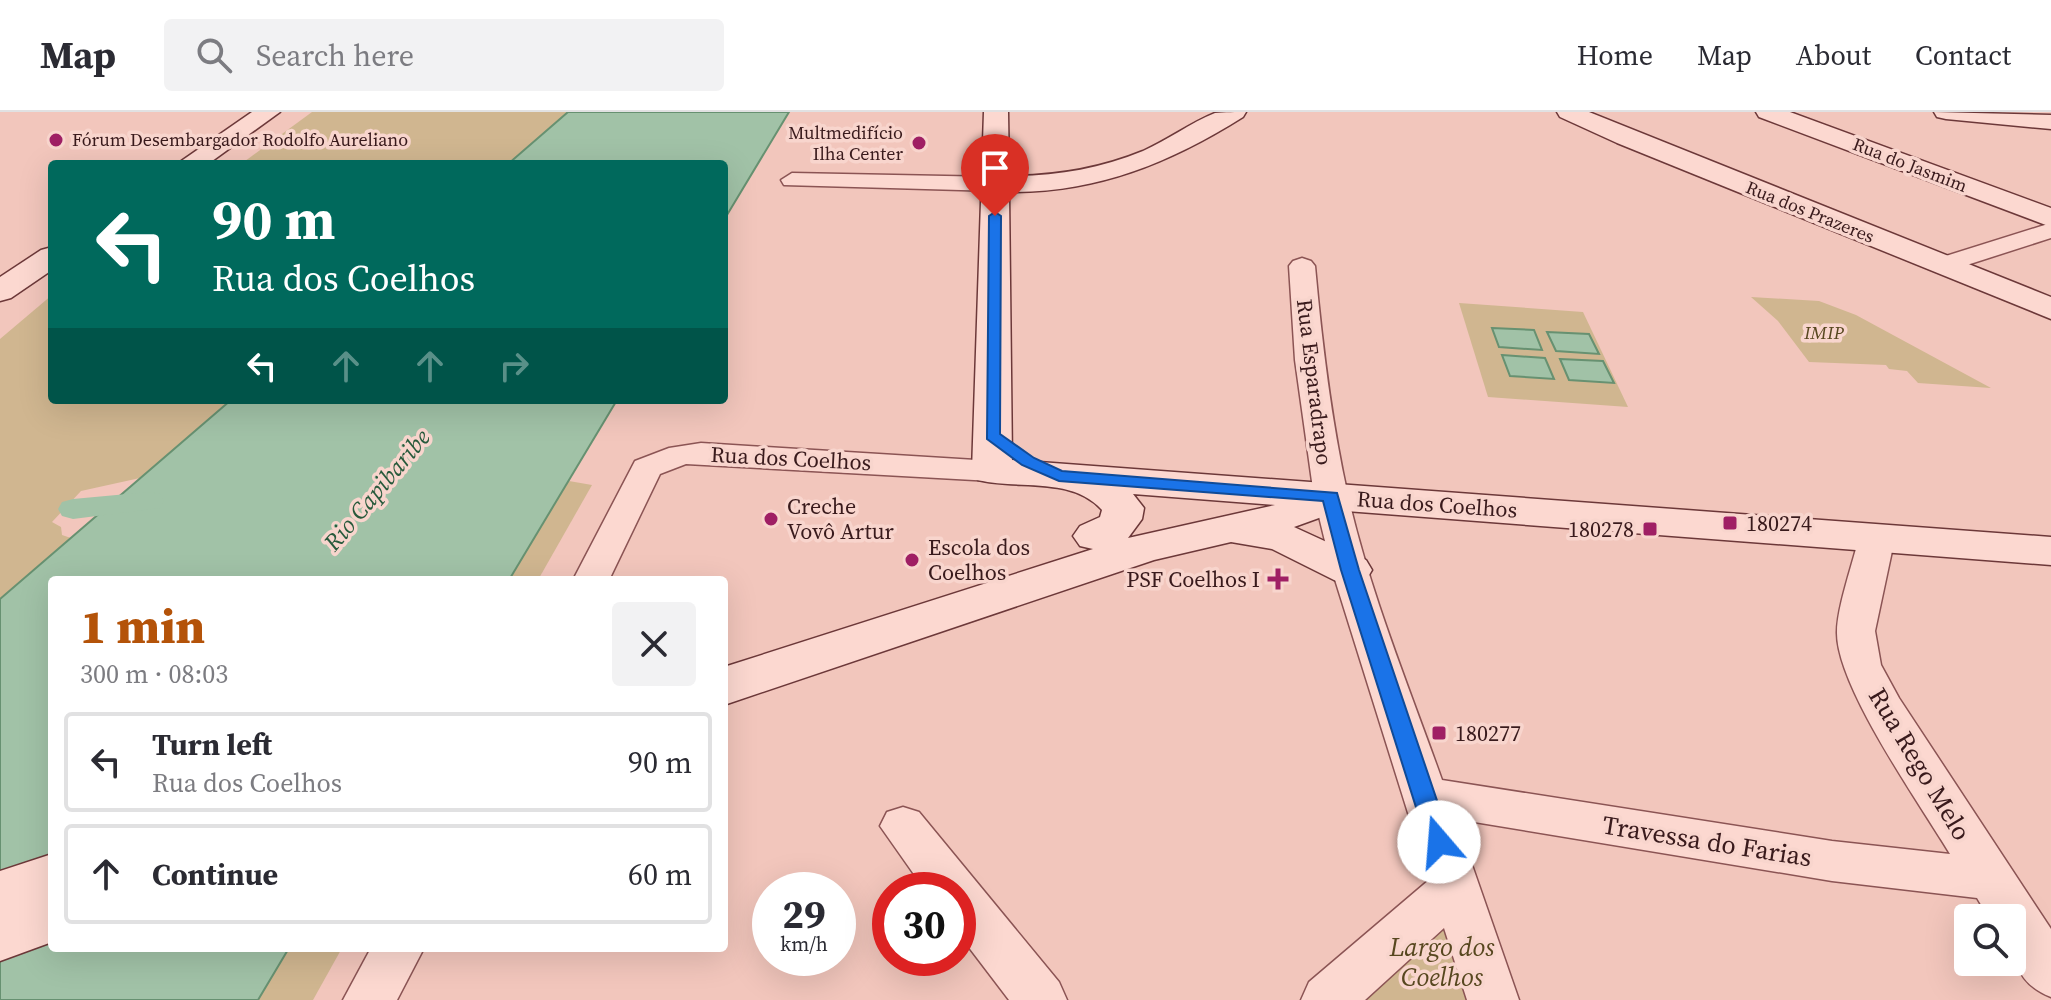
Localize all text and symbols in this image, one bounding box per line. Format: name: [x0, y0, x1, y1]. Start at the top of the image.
search box: [164, 19, 724, 91]
text: Map: [40, 29, 116, 81]
icon: search: [192, 33, 236, 77]
text: Search here: [256, 35, 414, 76]
text: Home: [1577, 36, 1653, 74]
text: Map: [1697, 36, 1752, 74]
text: About: [1796, 36, 1871, 74]
text: Contact: [1915, 36, 2011, 74]
place label: Multmedifício Ilha Center: [788, 120, 903, 166]
place label: Fórum Desembargador Rodolfo Aureliano: [72, 127, 408, 152]
marker: Fórum Desembargador Rodolfo Aureliano: [47, 131, 65, 149]
street label: Rua do Jasmim: [1849, 131, 1971, 198]
marker: Multmedifício Ilha Center: [910, 134, 928, 152]
pin: [961, 134, 1029, 216]
icon: arrive: [973, 146, 1017, 190]
street label: Rua dos Prazeres: [1742, 174, 1878, 249]
text: 90 m: [212, 181, 335, 258]
icon: left: [80, 192, 184, 296]
text: Rua dos Coelhos: [212, 254, 475, 303]
street label: Rua Esparadrapo: [1290, 297, 1340, 467]
park label: IMIP: [1803, 320, 1845, 345]
icon: left: [240, 344, 284, 388]
icon: ahead: [324, 344, 368, 388]
icon: ahead: [408, 344, 452, 388]
icon: right: [492, 344, 536, 388]
water label: Rio Capibaribe: [315, 422, 437, 558]
street label: Rua dos Coelhos: [710, 439, 872, 477]
street label: Rua dos Coelhos: [1356, 483, 1518, 525]
place label: Creche Vovô Artur: [787, 491, 895, 546]
place label: 180274: [1746, 508, 1812, 538]
marker: Creche Vovô Artur: [762, 510, 780, 528]
place label: 180278: [1568, 514, 1634, 544]
marker: 180274: [1721, 514, 1739, 532]
marker: 180278: [1641, 520, 1659, 538]
place label: Escola dos Coelhos: [928, 532, 1030, 587]
marker: Escola dos Coelhos: [903, 551, 921, 569]
place label: PSF Coelhos I: [1126, 564, 1260, 594]
marker: PSF Coelhos I: [1267, 568, 1289, 590]
text: 1 min: [80, 593, 205, 659]
button: close: [612, 602, 696, 686]
text: 300 m · 08:03: [80, 656, 228, 692]
street label: Rua Rego Melo: [1860, 681, 1980, 847]
place label: 180277: [1455, 718, 1521, 748]
text: Turn left: [152, 724, 272, 765]
marker: 180277: [1430, 724, 1448, 742]
icon: left: [84, 740, 128, 784]
text: 90 m: [628, 742, 692, 783]
text: Rua dos Coelhos: [152, 765, 342, 801]
position arrow: [1397, 800, 1481, 884]
street label: Travessa do Farias: [1600, 807, 1814, 875]
icon: ahead: [84, 852, 128, 896]
text: Continue: [152, 854, 278, 895]
text: 60 m: [628, 854, 692, 895]
speed limit sign: 30: [872, 872, 976, 976]
text: 29: [782, 887, 826, 941]
map controls: [1954, 904, 2026, 976]
button: search: [1954, 904, 2026, 976]
park label: Largo dos Coelhos: [1389, 929, 1495, 995]
text: km/h: [780, 930, 828, 958]

